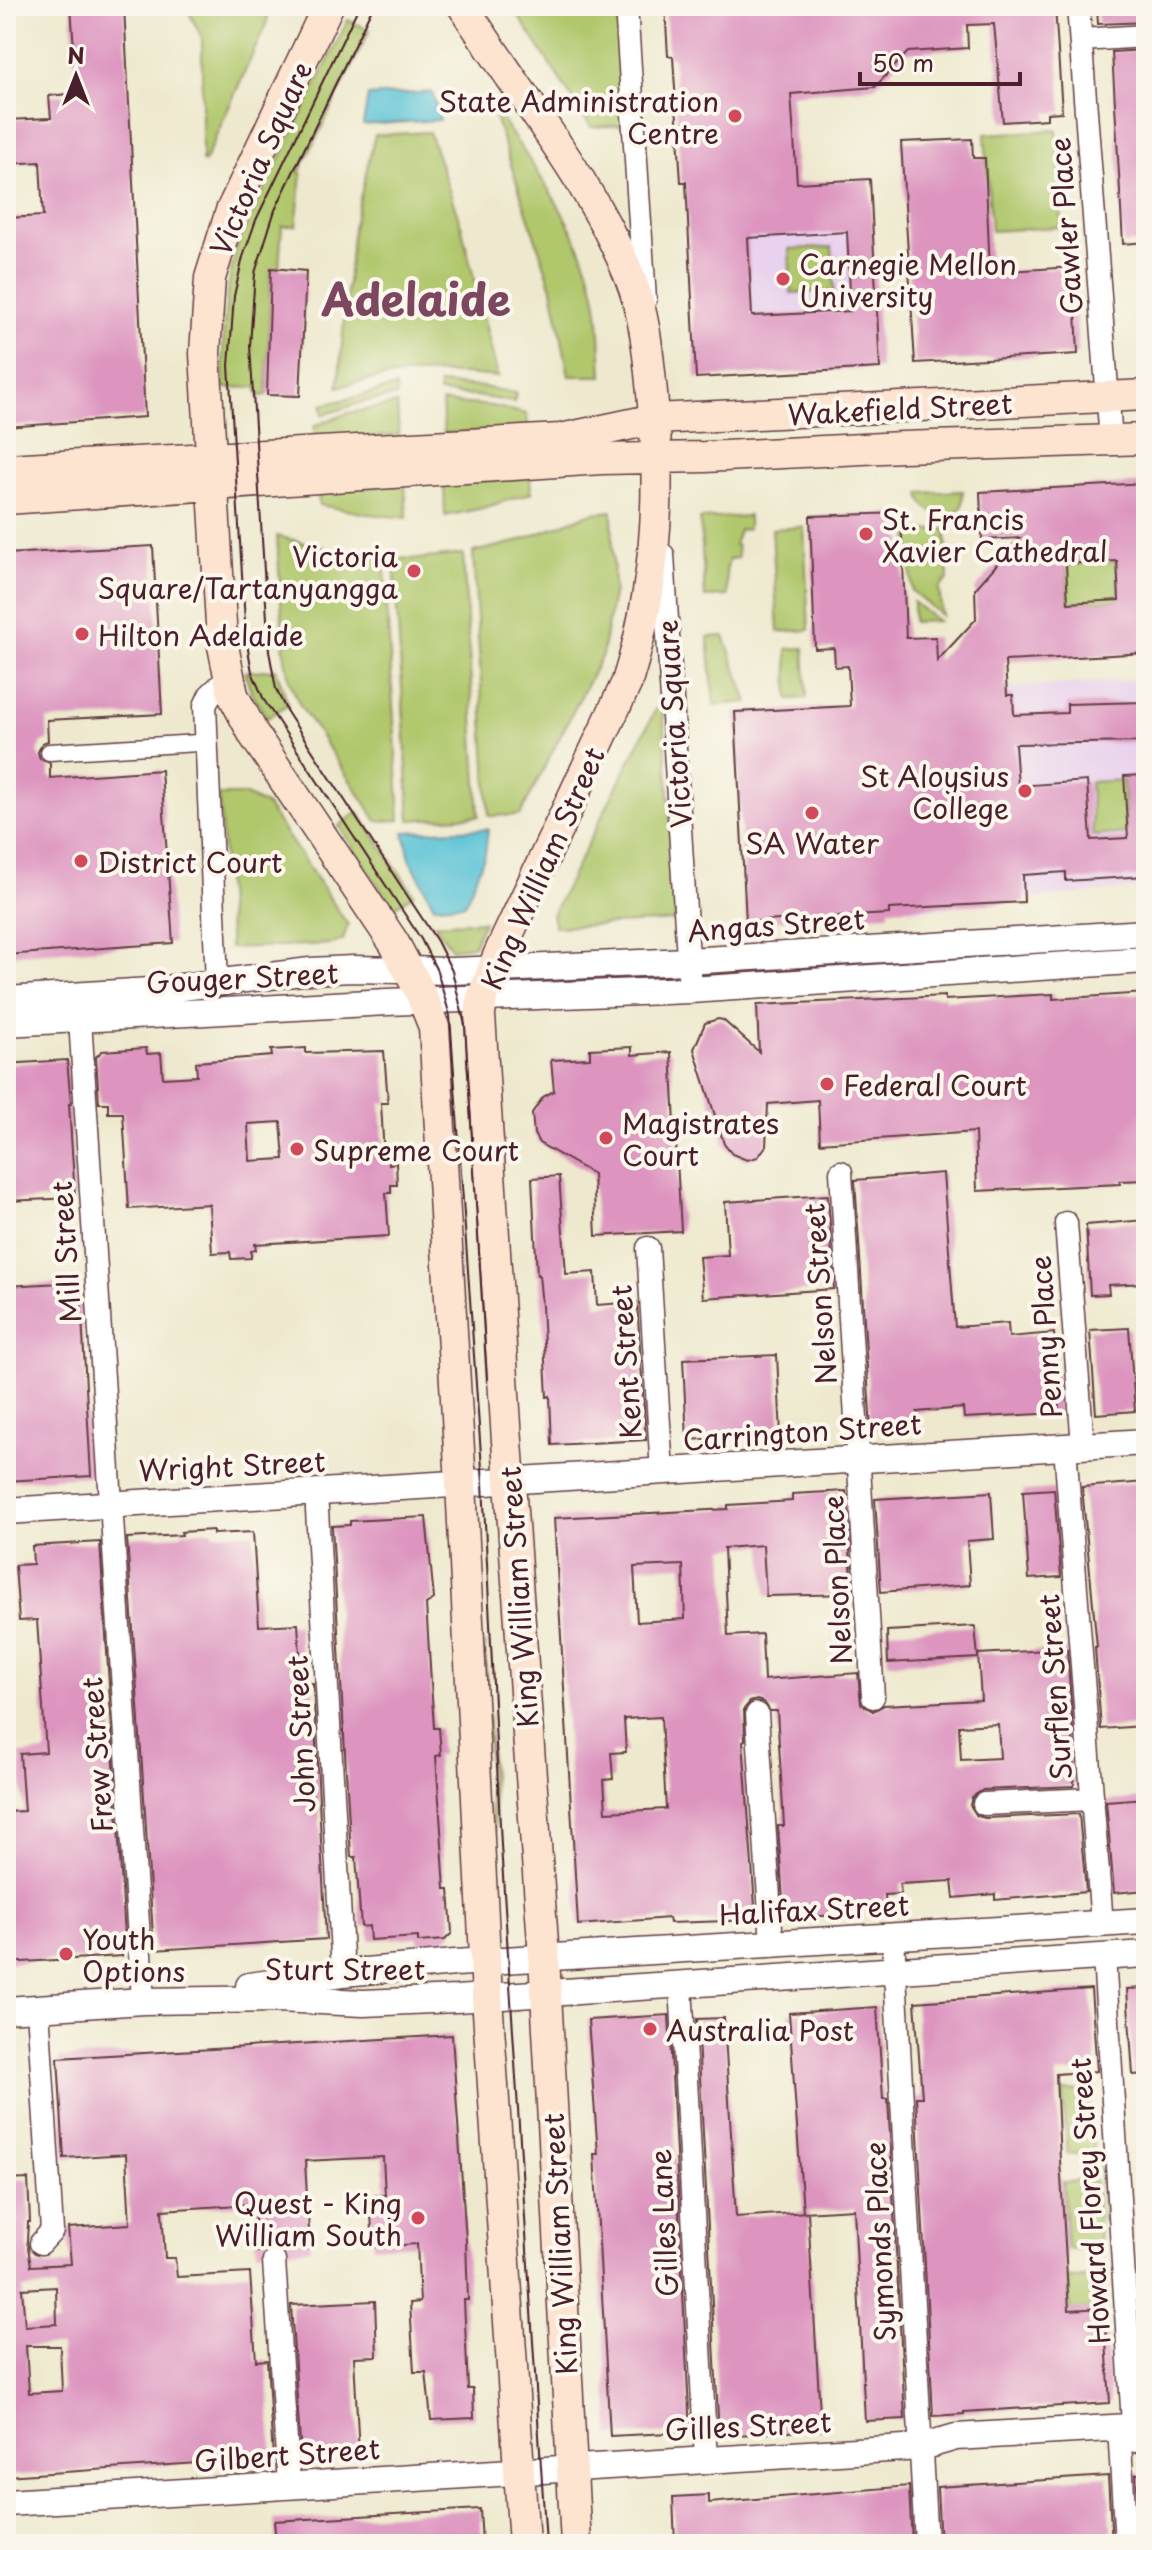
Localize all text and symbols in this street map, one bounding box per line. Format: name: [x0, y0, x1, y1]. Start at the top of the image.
north arrow: [36, 36, 116, 116]
scale bar: [860, 36, 1020, 86]
text: N: [67, 38, 85, 71]
text: 50 m: [872, 44, 934, 80]
street label: Victoria Square: [198, 54, 322, 262]
place label: State Administration Centre: [438, 79, 719, 154]
marker: State Administration Centre: [726, 107, 744, 125]
street label: Gawler Place: [1037, 136, 1093, 316]
place label: Carnegie Mellon University: [799, 242, 1017, 317]
district label: Adelaide: [320, 265, 511, 331]
marker: Carnegie Mellon University: [774, 270, 792, 288]
street label: Wakefield Street: [787, 381, 1013, 435]
place label: St. Francis Xavier Cathedral: [882, 497, 1108, 572]
marker: St. Francis Xavier Cathedral: [857, 525, 875, 543]
place label: Victoria Square/Tartanyangga: [97, 534, 399, 609]
marker: Victoria Square/Tartanyangga: [405, 562, 423, 580]
place label: Hilton Adelaide: [98, 613, 304, 656]
street label: Victoria Square: [644, 619, 702, 829]
marker: Hilton Adelaide: [73, 625, 91, 643]
street label: King William Street: [469, 740, 615, 996]
place label: St Aloysius College: [860, 754, 1009, 829]
marker: St Aloysius College: [1016, 782, 1034, 800]
marker: SA Water: [803, 804, 821, 822]
place label: SA Water: [745, 821, 879, 864]
place label: District Court: [97, 840, 282, 883]
marker: District Court: [72, 852, 90, 870]
street label: Angas Street: [686, 896, 866, 952]
street label: Gouger Street: [145, 950, 339, 1004]
place label: Federal Court: [843, 1063, 1027, 1106]
marker: Federal Court: [818, 1075, 836, 1093]
place label: Magistrates Court: [622, 1101, 779, 1176]
place label: Supreme Court: [313, 1128, 519, 1171]
marker: Magistrates Court: [597, 1129, 615, 1147]
marker: Supreme Court: [288, 1140, 306, 1158]
street label: Mill Street: [39, 1180, 91, 1324]
street label: Nelson Street: [791, 1202, 847, 1386]
street label: Penny Place: [1018, 1254, 1072, 1420]
street label: Kent Street: [598, 1283, 652, 1441]
street label: Carrington Street: [681, 1401, 923, 1461]
street label: Wright Street: [138, 1439, 326, 1491]
street label: King William Street: [487, 1465, 549, 1729]
street label: Nelson Place: [810, 1494, 862, 1666]
street label: Surflen Street: [1026, 1593, 1082, 1781]
street label: John Street: [274, 1654, 326, 1814]
street label: Frew Street: [69, 1676, 123, 1834]
street label: Halifax Street: [718, 1883, 910, 1935]
place label: Youth Options: [82, 1917, 185, 1992]
marker: Youth Options: [57, 1945, 75, 1963]
street label: Sturt Street: [265, 1947, 425, 1990]
place label: Australia Post: [666, 2008, 854, 2051]
marker: Australia Post: [641, 2020, 659, 2038]
street label: Howard Florey Street: [1058, 2056, 1120, 2346]
street label: King William Street: [531, 2112, 587, 2376]
street label: Symonds Place: [852, 2141, 906, 2343]
street label: Gilles Lane: [638, 2148, 688, 2298]
place label: Quest - King William South: [215, 2181, 402, 2256]
marker: Quest - King William South: [409, 2209, 427, 2227]
street label: Gilles Street: [664, 2399, 832, 2451]
street label: Gilbert Street: [193, 2426, 381, 2482]

